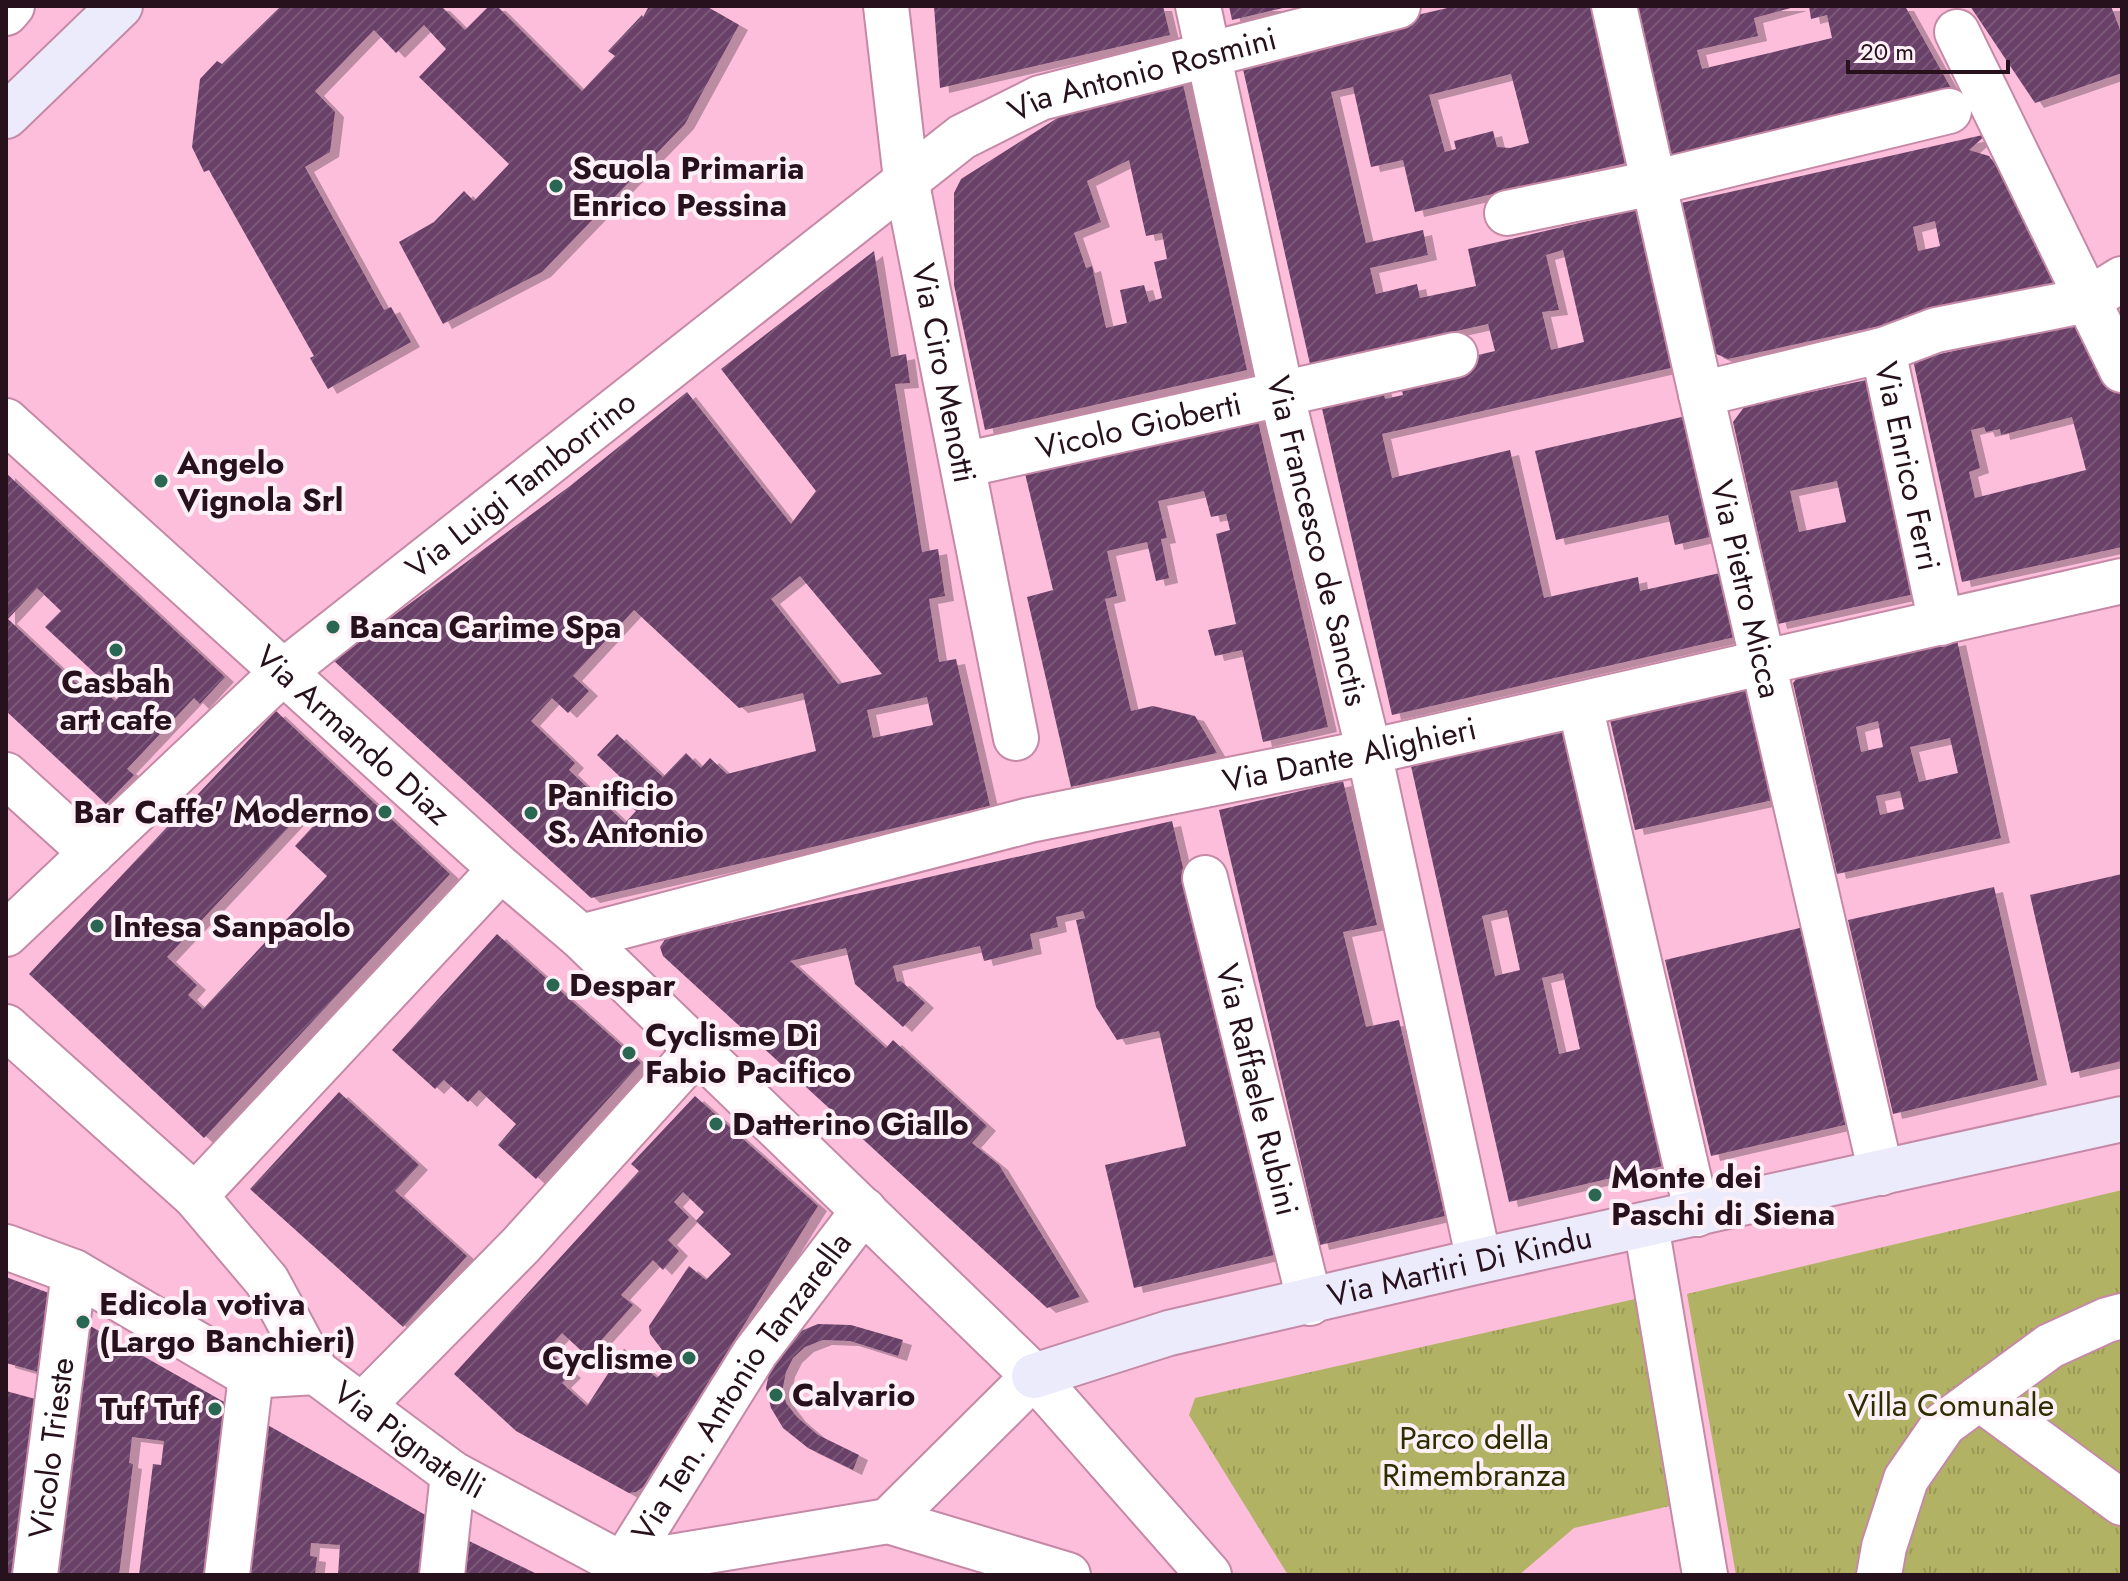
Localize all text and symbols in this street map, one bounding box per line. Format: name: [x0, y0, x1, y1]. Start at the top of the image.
street label: Via Antonio Rosmini: [1000, 15, 1281, 133]
scale bar: [1848, 24, 2008, 74]
text: 20 m: [1860, 34, 1914, 69]
place label: Scuola Primaria Enrico Pessina: [572, 145, 805, 228]
marker: Scuola Primaria Enrico Pessina: [547, 177, 565, 195]
street label: Via Ciro Menotti: [900, 259, 988, 487]
street label: Via Enrico Ferri: [1863, 357, 1952, 575]
street label: Via Francesco de Sanctis: [1255, 371, 1380, 711]
street label: Via Luigi Tamborrino: [396, 379, 646, 590]
street label: Vicolo Gioberti: [1032, 380, 1246, 471]
place label: Angelo Vignola Srl: [176, 440, 343, 523]
marker: Angelo Vignola Srl: [152, 472, 170, 490]
street label: Via Pietro Micca: [1699, 476, 1794, 703]
place label: Banca Carime Spa: [349, 604, 621, 650]
marker: Banca Carime Spa: [324, 618, 342, 636]
street label: Via Armando Diaz: [245, 634, 461, 836]
marker: Casbah art cafe: [107, 641, 125, 659]
place label: Casbah art cafe: [60, 659, 172, 742]
street label: Via Dante Alighieri: [1219, 705, 1481, 804]
place label: Panificio S. Antonio: [547, 772, 704, 855]
place label: Bar Caffe' Moderno: [73, 789, 369, 835]
marker: Bar Caffe' Moderno: [376, 803, 394, 821]
marker: Panificio S. Antonio: [522, 804, 540, 822]
place label: Intesa Sanpaolo: [113, 903, 351, 949]
marker: Intesa Sanpaolo: [88, 917, 106, 935]
street label: Via Raffaele Rubini: [1204, 959, 1311, 1220]
place label: Despar: [569, 962, 676, 1008]
marker: Despar: [544, 976, 562, 994]
place label: Cyclisme Di Fabio Pacifico: [645, 1012, 851, 1095]
marker: Cyclisme Di Fabio Pacifico: [620, 1044, 638, 1062]
place label: Datterino Giallo: [732, 1101, 969, 1147]
marker: Datterino Giallo: [707, 1115, 725, 1133]
place label: Monte dei Paschi di Siena: [1611, 1154, 1835, 1237]
marker: Monte dei Paschi di Siena: [1586, 1186, 1604, 1204]
street label: Via Martiri Di Kindu: [1323, 1214, 1596, 1318]
street label: Via Ten. Antonio Tanzarella: [620, 1222, 862, 1551]
place label: Edicola votiva (Largo Banchieri): [99, 1281, 356, 1364]
marker: Edicola votiva (Largo Banchieri): [74, 1313, 92, 1331]
place label: Cyclisme: [542, 1335, 673, 1381]
marker: Cyclisme: [680, 1349, 698, 1367]
street label: Vicolo Trieste: [17, 1355, 86, 1541]
street label: Via Pignatelli: [324, 1369, 494, 1510]
place label: Calvario: [792, 1372, 915, 1418]
park label: Villa Comunale: [1848, 1382, 2054, 1428]
place label: Tuf Tuf: [100, 1386, 201, 1432]
marker: Calvario: [767, 1386, 785, 1404]
marker: Tuf Tuf: [206, 1400, 224, 1418]
park label: Parco della Rimembranza: [1382, 1415, 1566, 1498]

